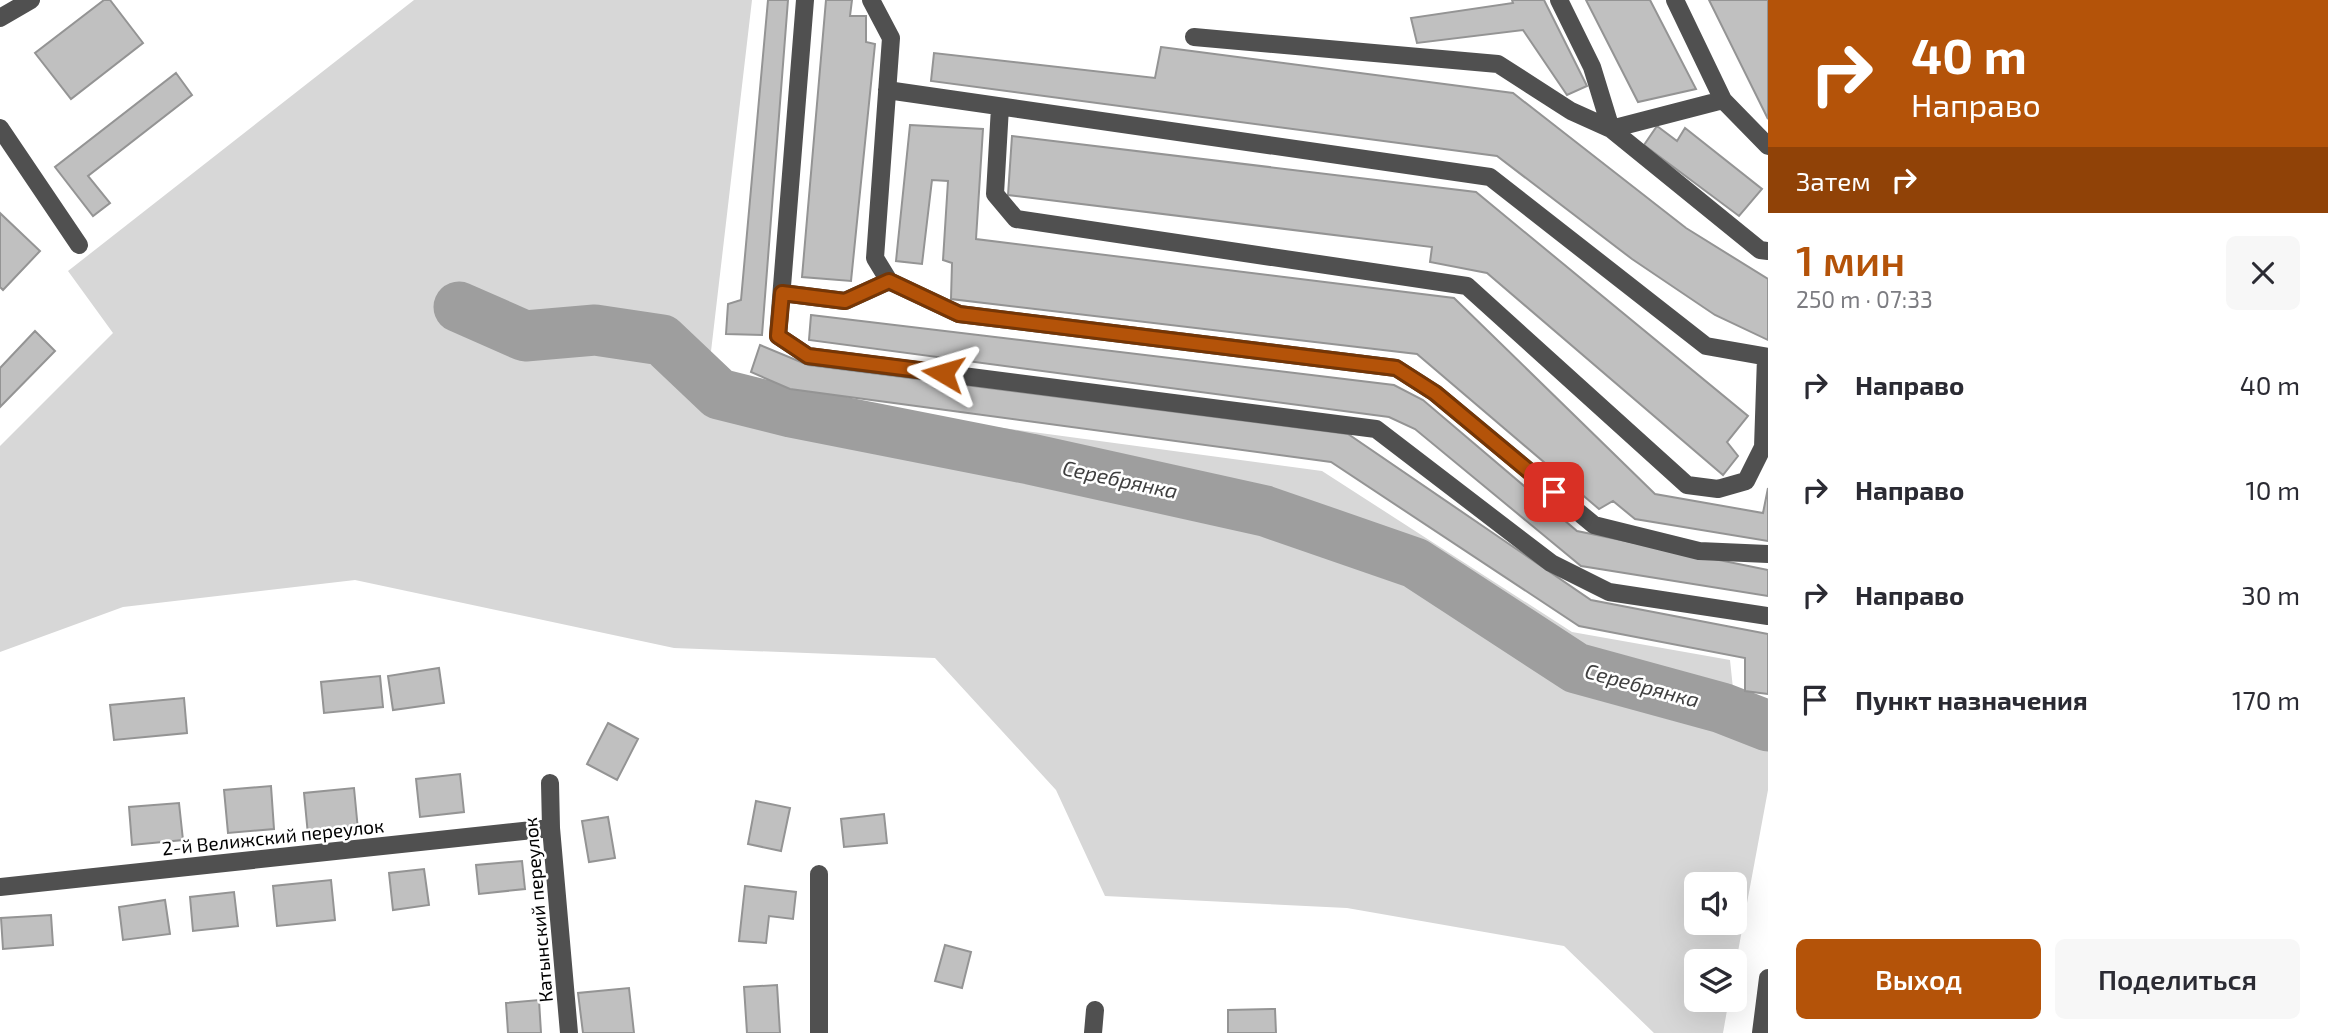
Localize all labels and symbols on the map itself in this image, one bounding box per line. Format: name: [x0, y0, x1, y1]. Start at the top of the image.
position arrow: [906, 336, 980, 410]
water label: Серебрянка: [1060, 454, 1180, 503]
pin: [1524, 462, 1584, 522]
water label: Серебрянка: [1582, 657, 1702, 712]
street label: 2-й Велижский переулок: [161, 813, 385, 861]
street label: Катынский переулок: [518, 816, 558, 1004]

